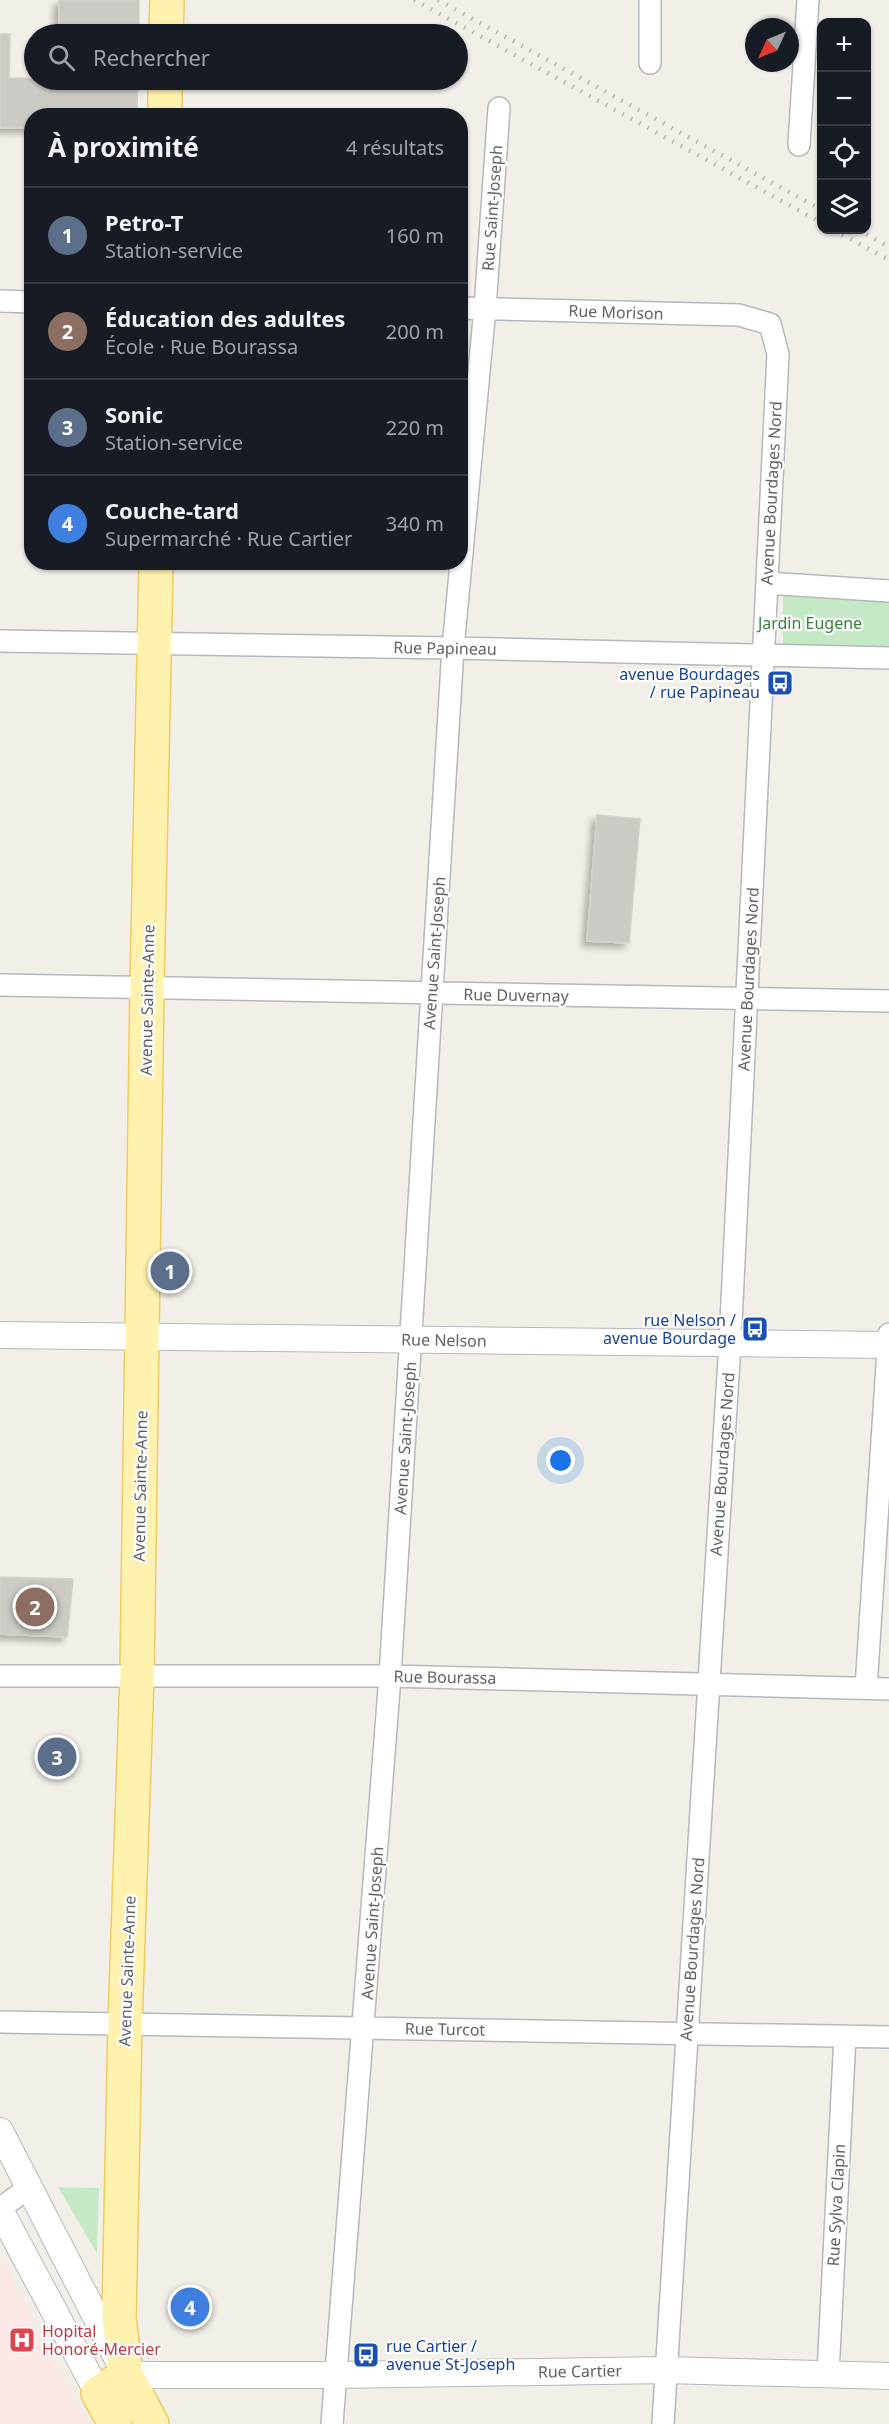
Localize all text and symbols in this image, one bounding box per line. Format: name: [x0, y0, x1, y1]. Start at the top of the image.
north arrow: [745, 18, 799, 72]
map controls: [817, 18, 871, 234]
button: +: [817, 18, 871, 72]
search box: [24, 24, 468, 90]
icon: search: [45, 41, 78, 74]
text: Rechercher: [93, 42, 210, 72]
button: −: [817, 72, 871, 126]
button: locate: [817, 126, 871, 180]
text: À proximité: [48, 129, 199, 165]
text: 4 résultats: [346, 134, 444, 161]
street label: Rue Saint-Joseph: [477, 144, 507, 272]
button: layers: [817, 180, 871, 234]
text: Petro-T: [105, 207, 183, 237]
text: 1: [62, 222, 73, 249]
text: 160 m: [386, 222, 444, 249]
text: Station-service: [105, 237, 243, 264]
street label: Rue Morison: [568, 299, 664, 325]
text: Éducation des adultes: [105, 303, 345, 333]
text: 2: [62, 318, 73, 345]
text: 200 m: [386, 318, 444, 345]
text: École · Rue Bourassa: [105, 333, 298, 360]
text: Sonic: [105, 399, 163, 429]
street label: Avenue Bourdages Nord: [755, 401, 787, 585]
text: 3: [62, 414, 73, 441]
text: 220 m: [386, 414, 444, 441]
text: Station-service: [105, 429, 243, 456]
text: Couche-tard: [105, 495, 239, 525]
text: 4: [62, 510, 73, 537]
text: 340 m: [386, 510, 444, 537]
text: Supermarché · Rue Cartier: [105, 525, 352, 552]
park label: Jardin Eugene: [756, 612, 862, 634]
street label: Rue Papineau: [393, 636, 497, 660]
place label: avenue Bourdages / rue Papineau: [619, 663, 760, 703]
bus stop icon: avenue Bourdages / rue Papineau: [765, 668, 795, 698]
street label: Avenue Saint-Joseph: [418, 876, 450, 1030]
street label: Avenue Bourdages Nord: [732, 887, 764, 1071]
street label: Avenue Sainte-Anne: [135, 924, 159, 1076]
street label: Rue Duvernay: [463, 983, 570, 1007]
pin: 1: [150, 1248, 190, 1294]
place label: rue Nelson / avenue Bourdage: [603, 1309, 736, 1349]
bus stop icon: rue Nelson / avenue Bourdage: [740, 1314, 770, 1344]
street label: Rue Nelson: [401, 1328, 487, 1352]
street label: Avenue Saint-Joseph: [389, 1361, 421, 1515]
street label: Avenue Bourdages Nord: [705, 1371, 739, 1557]
street label: Avenue Sainte-Anne: [128, 1410, 152, 1562]
your location: [546, 1446, 575, 1475]
pin: 2: [15, 1584, 54, 1630]
street label: Rue Bourassa: [394, 1665, 496, 1689]
pin: 3: [38, 1734, 76, 1780]
street label: Avenue Saint-Joseph: [356, 1846, 388, 2000]
street label: Avenue Bourdages Nord: [675, 1856, 709, 2042]
street label: Avenue Sainte-Anne: [113, 1895, 141, 2047]
street label: Rue Turcot: [405, 2017, 486, 2041]
street label: Rue Sylva Clapin: [822, 2143, 850, 2267]
pin: 4: [170, 2284, 210, 2330]
place label: Hopital Honoré-Mercier: [42, 2320, 161, 2360]
hospital icon: Hopital Honoré-Mercier: [7, 2325, 37, 2355]
place label: rue Cartier / avenue St-Joseph: [386, 2335, 515, 2375]
bus stop icon: rue Cartier / avenue St-Joseph: [351, 2340, 381, 2370]
street label: Rue Cartier: [538, 2359, 623, 2383]

